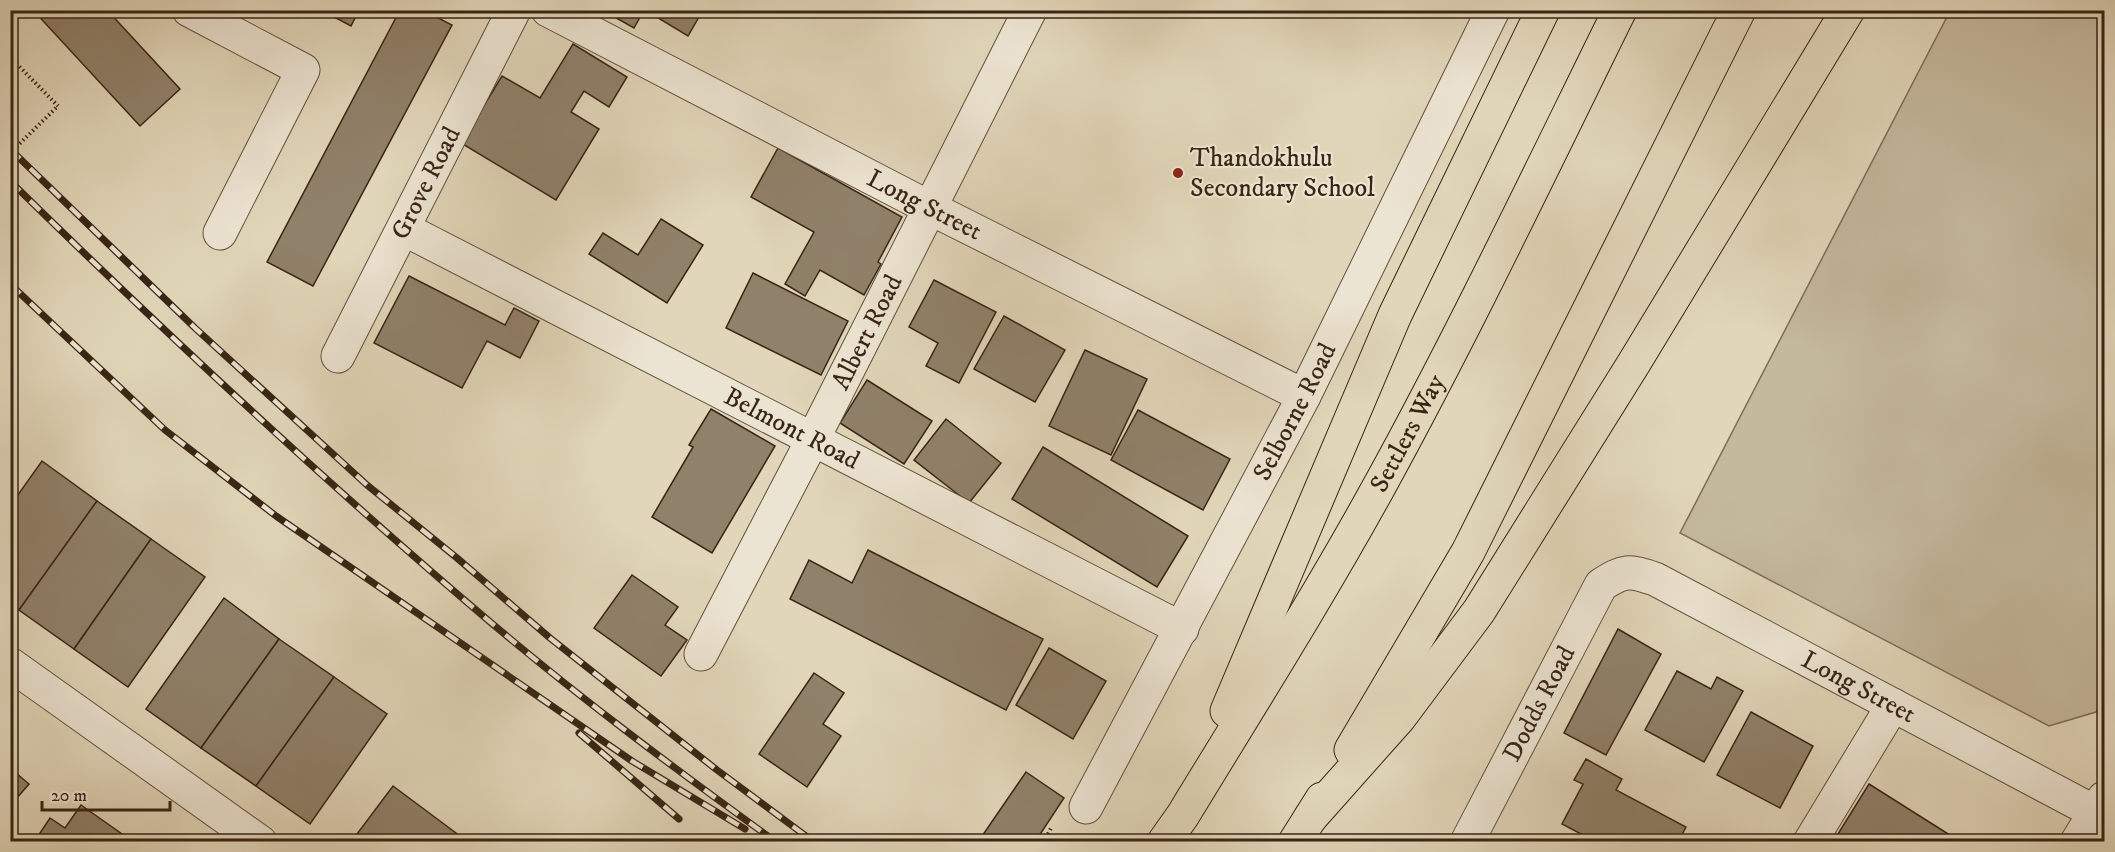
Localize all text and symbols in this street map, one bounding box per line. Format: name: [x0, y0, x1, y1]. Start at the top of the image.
street label: Grove Road: [384, 121, 468, 245]
place label: Thandokhulu Secondary School: [1190, 142, 1375, 205]
street label: Long Street: [861, 162, 988, 248]
marker: Thandokhulu Secondary School: [1171, 166, 1185, 180]
street label: Albert Road: [824, 269, 910, 395]
street label: Selborne Road: [1246, 338, 1344, 486]
street label: Settlers Way: [1363, 368, 1453, 498]
street label: Belmont Road: [718, 380, 865, 477]
street label: Dodds Road: [1495, 640, 1583, 767]
street label: Long Street: [1796, 643, 1921, 731]
scale bar: [42, 774, 170, 812]
text: 20 m: [51, 785, 87, 807]

